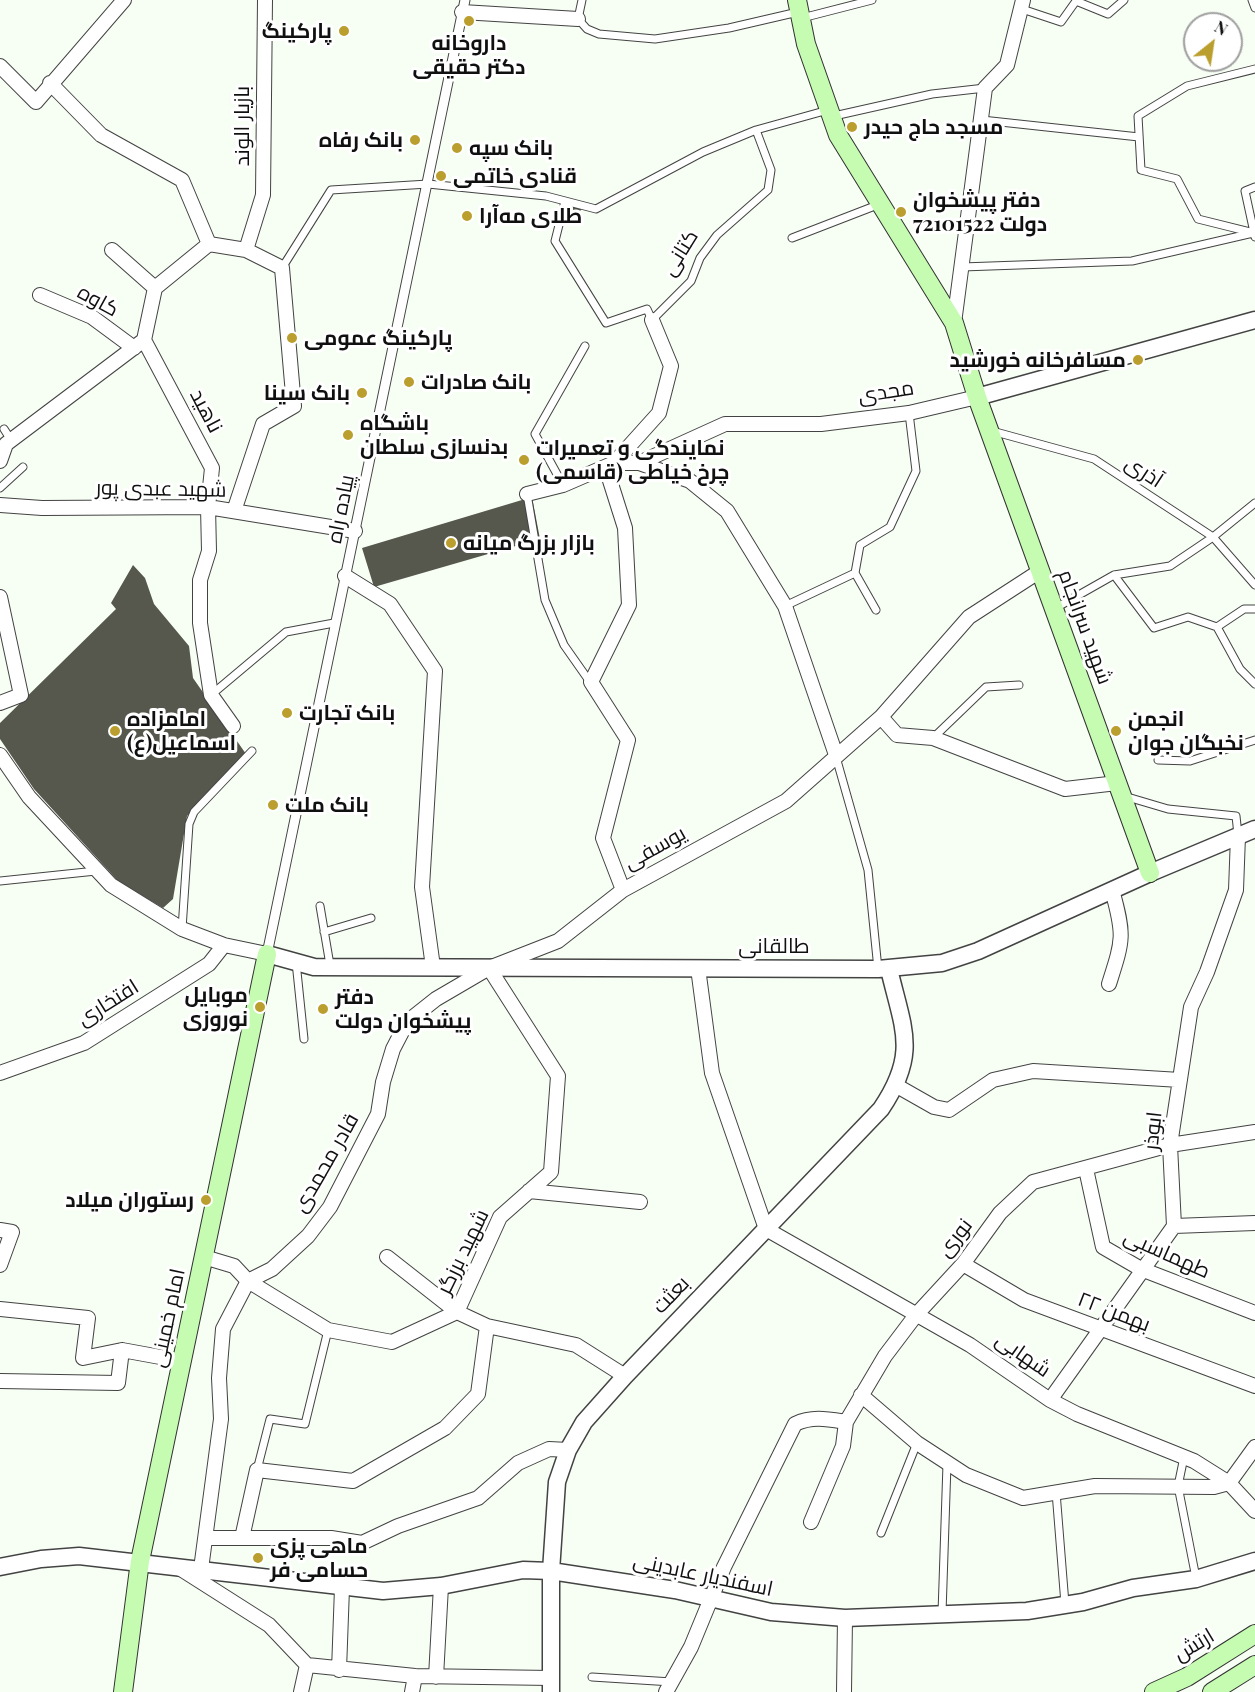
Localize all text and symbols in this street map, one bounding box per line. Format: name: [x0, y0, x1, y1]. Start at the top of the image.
north arrow: [1183, 12, 1243, 72]
marker: داروخانه دکتر حقیقی: [462, 14, 476, 28]
text: N: [1211, 16, 1232, 40]
place label: پارکینگ: [262, 18, 332, 44]
marker: پارکینگ: [337, 24, 351, 38]
place label: داروخانه دکتر حقیقی: [413, 30, 525, 80]
street label: بازیار الوند: [229, 86, 255, 166]
place label: مسجد حاج حیدر: [864, 114, 1003, 140]
marker: مسجد حاج حیدر: [845, 120, 859, 134]
place label: بانک رفاه: [319, 127, 403, 153]
marker: بانک رفاه: [408, 133, 422, 147]
place label: بانک سپه: [469, 135, 553, 161]
marker: بانک سپه: [450, 141, 464, 155]
place label: قنادی خاتمی: [453, 163, 577, 189]
marker: قنادی خاتمی: [434, 169, 448, 183]
place label: دفتر پیشخوان دولت 72101522: [913, 187, 1047, 237]
place label: طلای مه‌آرا: [479, 203, 582, 229]
marker: دفتر پیشخوان دولت 72101522: [894, 205, 908, 219]
marker: طلای مه‌آرا: [460, 209, 474, 223]
street label: کتانی: [656, 225, 704, 281]
street label: کاوه: [73, 280, 123, 322]
place label: پارکینگ عمومی: [304, 325, 452, 351]
marker: پارکینگ عمومی: [285, 331, 299, 345]
place label: مسافرخانه خورشید: [949, 347, 1126, 373]
marker: مسافرخانه خورشید: [1131, 353, 1145, 367]
place label: بانک صادرات: [421, 369, 531, 395]
marker: بانک صادرات: [402, 375, 416, 389]
street label: مجدی: [856, 375, 916, 409]
place label: بانک سینا: [264, 380, 350, 406]
street label: ناهید: [184, 385, 228, 437]
marker: بانک سینا: [355, 386, 369, 400]
place label: باشگاه بدنسازی سلطان: [360, 410, 508, 460]
marker: باشگاه بدنسازی سلطان: [341, 428, 355, 442]
place label: نمایندگی و تعمیرات چرخ خیاطی (قاسمی): [536, 435, 729, 485]
street label: آذری: [1120, 451, 1168, 493]
marker: نمایندگی و تعمیرات چرخ خیاطی (قاسمی): [517, 453, 531, 467]
street label: پیاده راه: [322, 473, 360, 545]
street label: شهید عبدی پور: [95, 475, 227, 503]
place label: بازار بزرگ میانه: [463, 530, 595, 556]
marker: بازار بزرگ میانه: [444, 536, 458, 550]
street label: شهید سرانجام: [1053, 566, 1117, 688]
place label: بانک تجارت: [299, 700, 395, 726]
place label: امامزاده اسماعیل(ع): [127, 706, 236, 756]
marker: بانک تجارت: [280, 706, 294, 720]
place label: انجمن نخبگان جوان: [1128, 706, 1244, 756]
marker: امامزاده اسماعیل(ع): [108, 724, 122, 738]
marker: انجمن نخبگان جوان: [1109, 724, 1123, 738]
place label: بانک ملت: [285, 792, 369, 818]
marker: بانک ملت: [266, 798, 280, 812]
street label: یوسفی: [620, 821, 690, 875]
street label: طالقانی: [738, 933, 810, 959]
street label: افتخاری: [73, 974, 143, 1032]
place label: موبایل نوروزی: [183, 982, 248, 1032]
place label: دفتر پیشخوان دولت: [335, 984, 471, 1034]
marker: موبایل نوروزی: [253, 1000, 267, 1014]
marker: دفتر پیشخوان دولت: [316, 1002, 330, 1016]
street label: قادر محمدی: [288, 1109, 364, 1217]
street label: ابوذر: [1138, 1110, 1168, 1152]
place label: رستوران میلاد: [65, 1187, 194, 1213]
marker: رستوران میلاد: [199, 1193, 213, 1207]
street label: شهید برزگر: [432, 1205, 494, 1299]
street label: نوری: [932, 1214, 978, 1262]
street label: طهماسبی: [1120, 1224, 1214, 1284]
street label: امام خمینی: [145, 1266, 191, 1370]
street label: بعثت: [647, 1271, 695, 1319]
street label: ۲۲ بهمن: [1074, 1287, 1154, 1337]
street label: شهابی: [991, 1327, 1055, 1383]
place label: ماهی پزی حسامی فر: [270, 1533, 368, 1583]
street label: اسفندیار عابدینی: [631, 1548, 775, 1602]
marker: ماهی پزی حسامی فر: [251, 1551, 265, 1565]
street label: ارتش: [1169, 1623, 1219, 1667]

